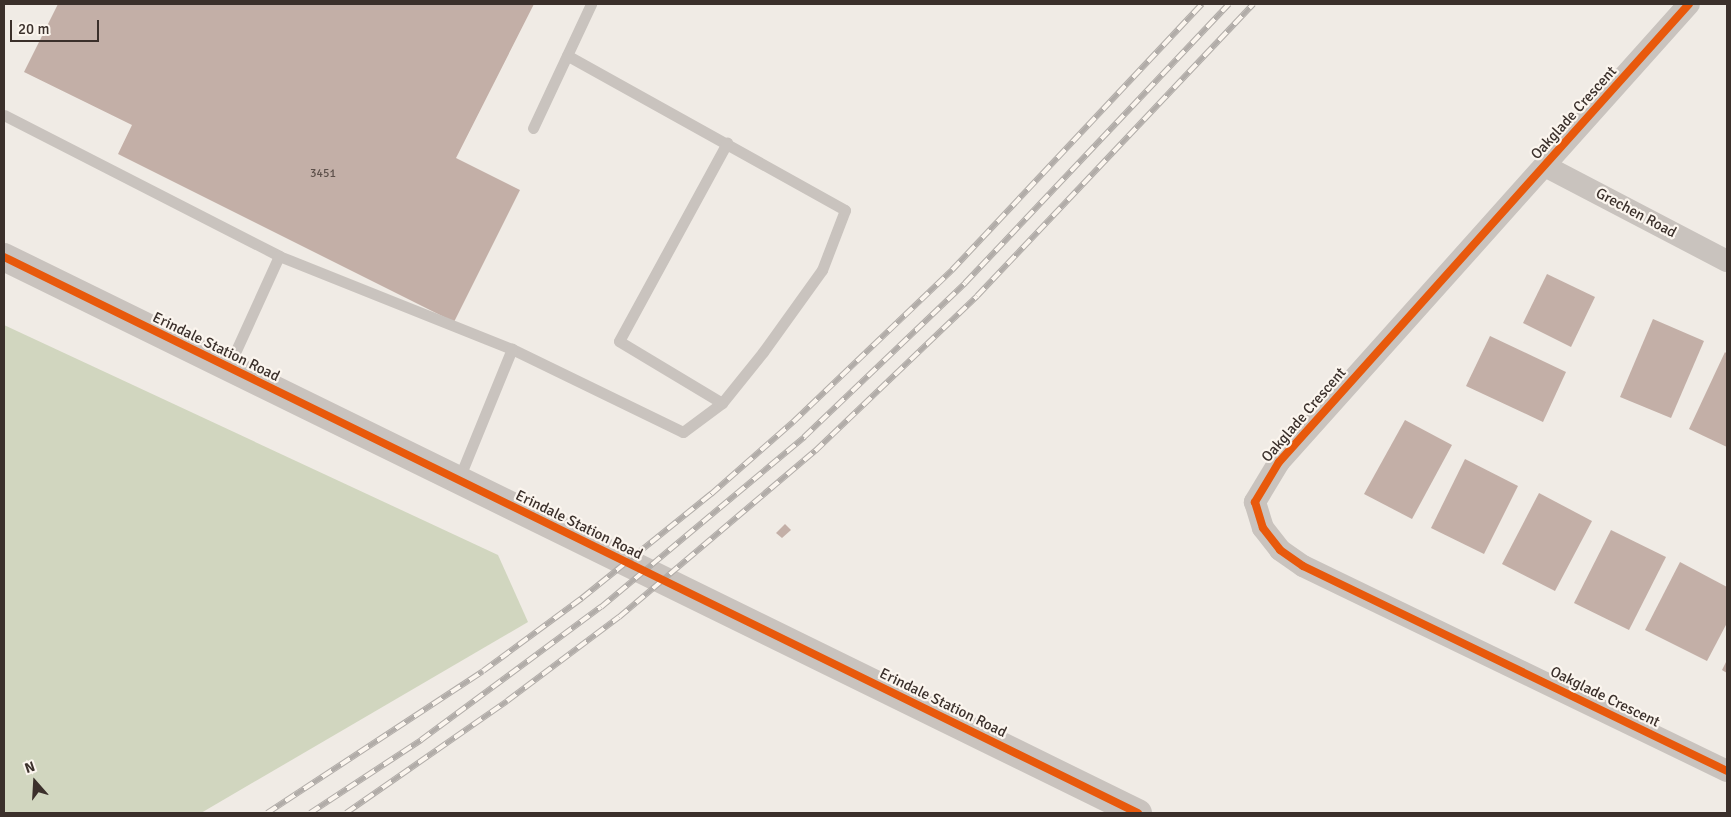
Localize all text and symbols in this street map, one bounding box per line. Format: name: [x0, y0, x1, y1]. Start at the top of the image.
scale bar: [12, 10, 101, 42]
text: 20 m: [18, 20, 49, 38]
street label: Oakglade Crescent: [1527, 63, 1621, 163]
house number: 3451: [310, 167, 336, 181]
street label: Grechen Road: [1593, 184, 1679, 242]
street label: Erindale Station Road: [150, 308, 282, 386]
street label: Oakglade Crescent: [1258, 364, 1350, 466]
street label: Erindale Station Road: [513, 486, 645, 564]
street label: Oakglade Crescent: [1547, 663, 1663, 731]
street label: Erindale Station Road: [877, 664, 1009, 742]
north arrow: [10, 757, 60, 807]
text: N: [23, 758, 37, 777]

